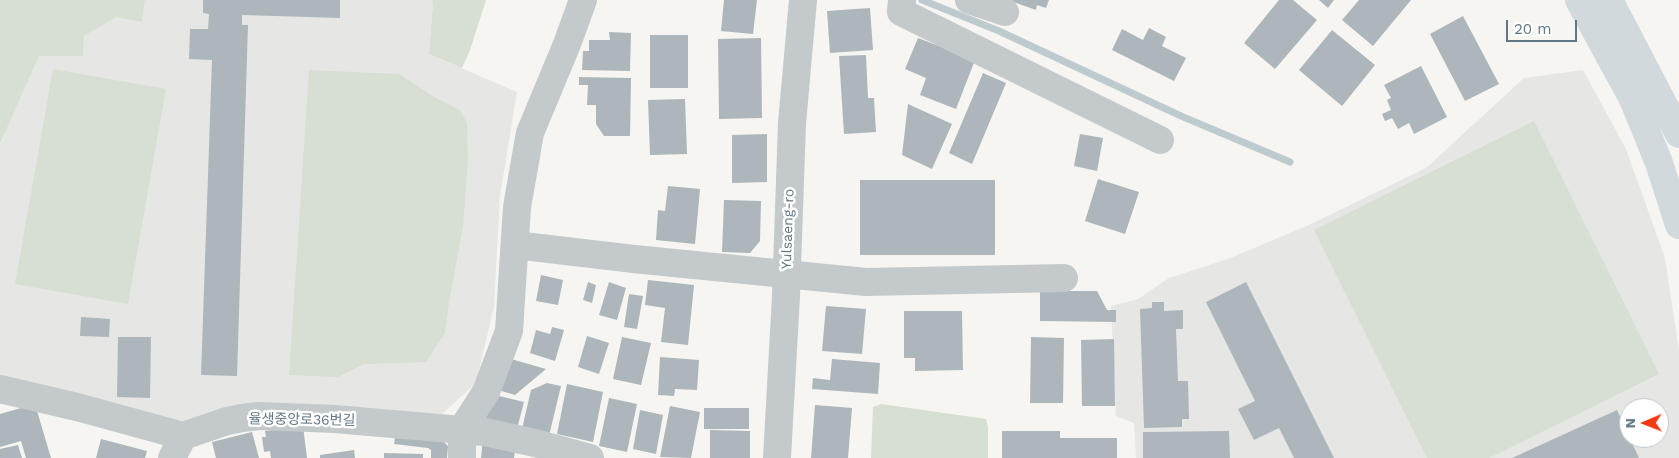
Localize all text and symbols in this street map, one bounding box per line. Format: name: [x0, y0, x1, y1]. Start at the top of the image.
scale bar: [1509, 10, 1580, 42]
text: 20 m: [1514, 20, 1552, 38]
street label: Yulsaeng-ro: [778, 188, 798, 270]
north arrow: [1619, 398, 1669, 448]
street label: 율생중앙로36번길: [248, 411, 356, 429]
text: N: [1622, 418, 1638, 429]

